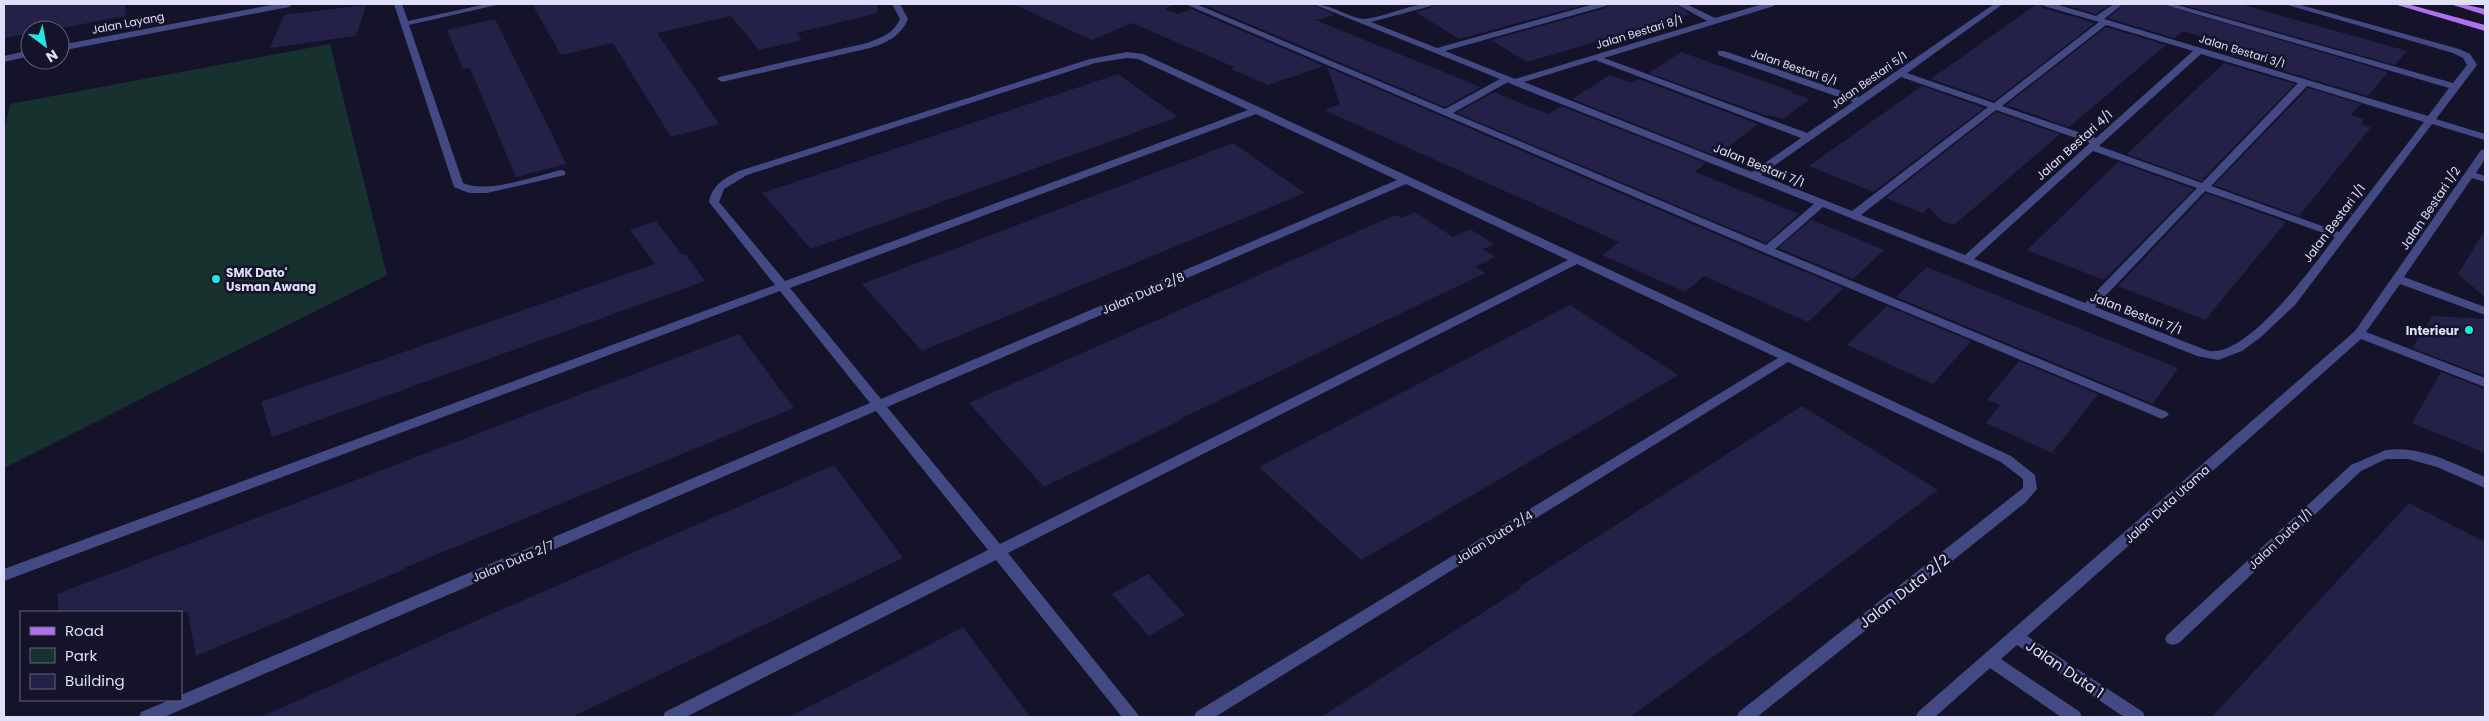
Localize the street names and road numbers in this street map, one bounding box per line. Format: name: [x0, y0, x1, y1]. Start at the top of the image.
street label: Jalan Layang: [90, 8, 166, 38]
street label: Jalan Bestari 8/1: [1594, 11, 1684, 53]
street label: Jalan Bestari 3/1: [2197, 30, 2287, 72]
street label: Jalan Bestari 6/1: [1749, 45, 1839, 89]
street label: Jalan Bestari 5/1: [1828, 48, 1910, 112]
street label: Jalan Bestari 4/1: [2032, 106, 2116, 184]
street label: Jalan Bestari 7/1: [1711, 139, 1807, 191]
street label: Jalan Bestari 1/2: [2396, 163, 2464, 253]
street label: Jalan Bestari 1/1: [2299, 180, 2369, 266]
street label: Jalan Duta 2/8: [1099, 268, 1187, 318]
street label: Jalan Bestari 7/1: [2088, 288, 2184, 338]
street label: Jalan Duta Utama: [2121, 461, 2213, 547]
street label: Jalan Duta 1/1: [2244, 505, 2316, 573]
street label: Jalan Duta 2/4: [1452, 506, 1536, 568]
street label: Jalan Duta 2/7: [469, 536, 557, 586]
street label: Jalan Duta 2/2: [1854, 549, 1954, 633]
street label: Jalan Duta 1: [2022, 635, 2108, 703]

